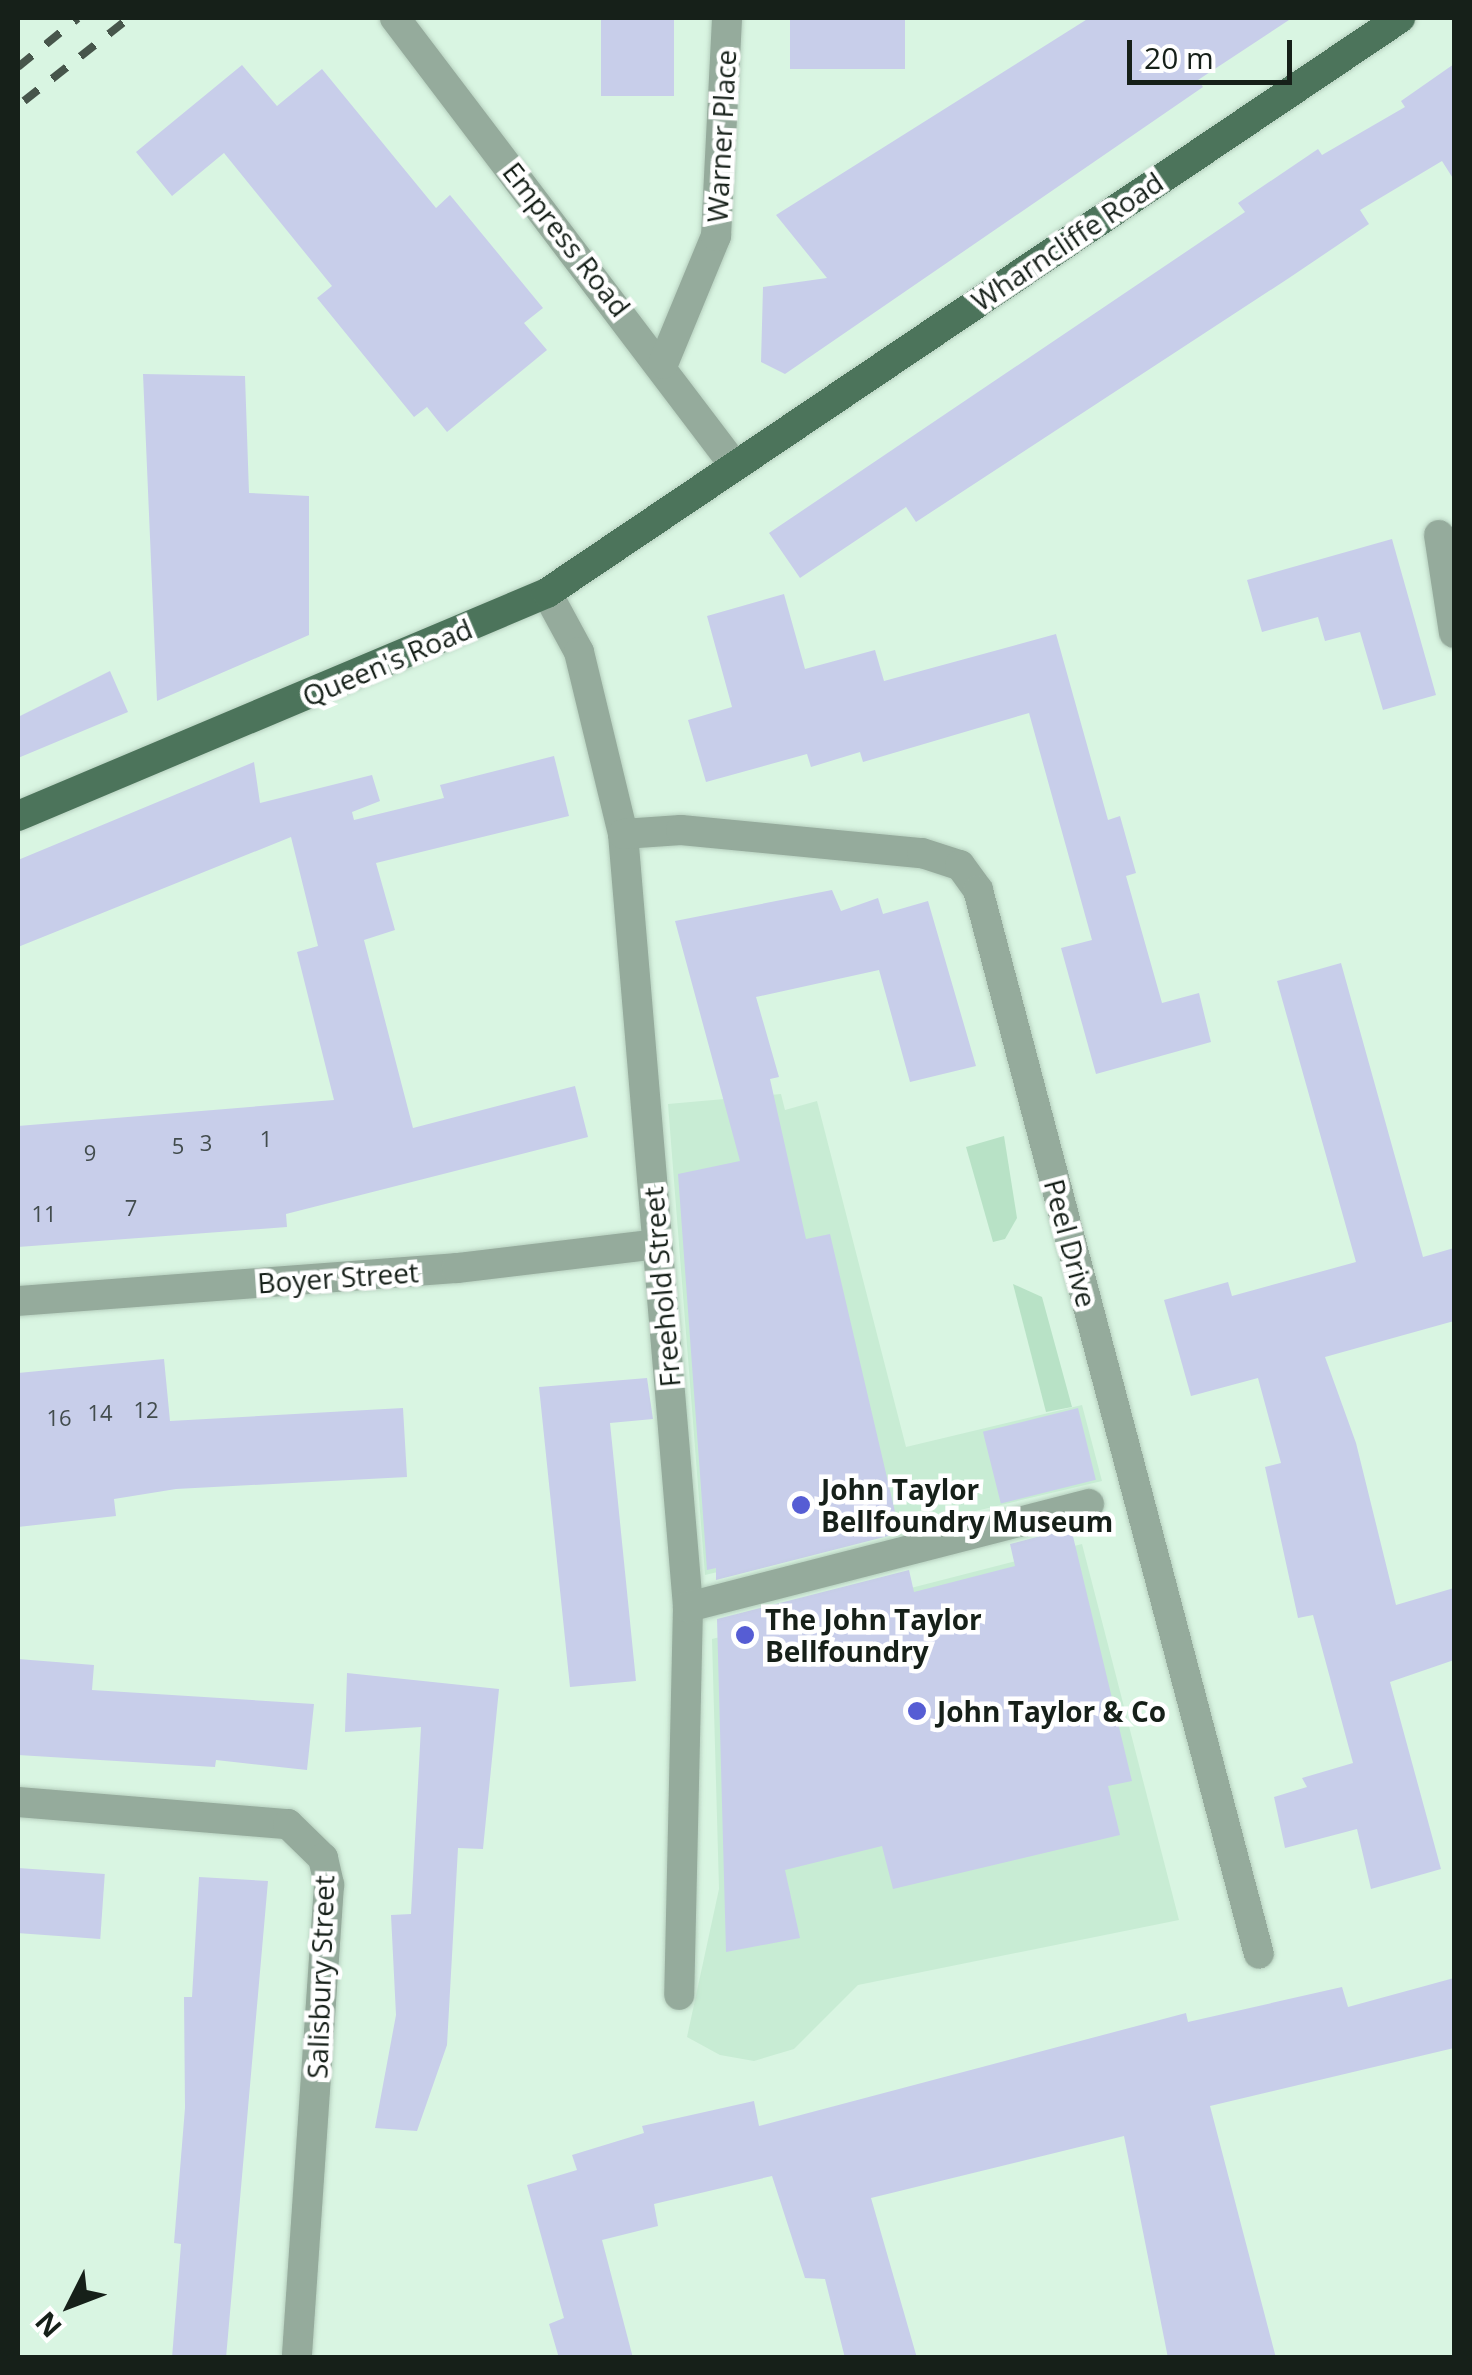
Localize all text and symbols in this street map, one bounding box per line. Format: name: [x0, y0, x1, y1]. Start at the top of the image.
scale bar: [1132, 20, 1297, 82]
text: 20 m: [1144, 37, 1214, 78]
street label: Warner Place: [700, 49, 742, 223]
street label: Empress Road: [496, 155, 638, 323]
street label: Wharncliffe Road: [965, 165, 1169, 317]
street label: Queen's Road: [297, 611, 477, 713]
house number: 1: [260, 1126, 272, 1152]
house number: 3: [200, 1130, 212, 1156]
house number: 5: [172, 1133, 184, 1159]
house number: 9: [84, 1140, 96, 1166]
street label: Peel Drive: [1038, 1175, 1104, 1311]
street label: Freehold Street: [636, 1185, 686, 1389]
house number: 7: [125, 1195, 137, 1221]
house number: 11: [31, 1201, 57, 1227]
street label: Boyer Street: [256, 1255, 420, 1299]
house number: 12: [133, 1397, 159, 1423]
house number: 14: [87, 1400, 113, 1426]
house number: 16: [46, 1405, 72, 1431]
place label: John Taylor Bellfoundry Museum: [821, 1472, 1113, 1538]
marker: John Taylor Bellfoundry Museum: [790, 1494, 812, 1516]
place label: The John Taylor Bellfoundry: [765, 1602, 982, 1668]
marker: The John Taylor Bellfoundry: [734, 1624, 756, 1646]
place label: John Taylor & Co: [937, 1694, 1166, 1728]
marker: John Taylor & Co: [906, 1700, 928, 1722]
street label: Salisbury Street: [300, 1875, 340, 2079]
north arrow: [20, 2255, 120, 2355]
text: N: [26, 2304, 69, 2346]

